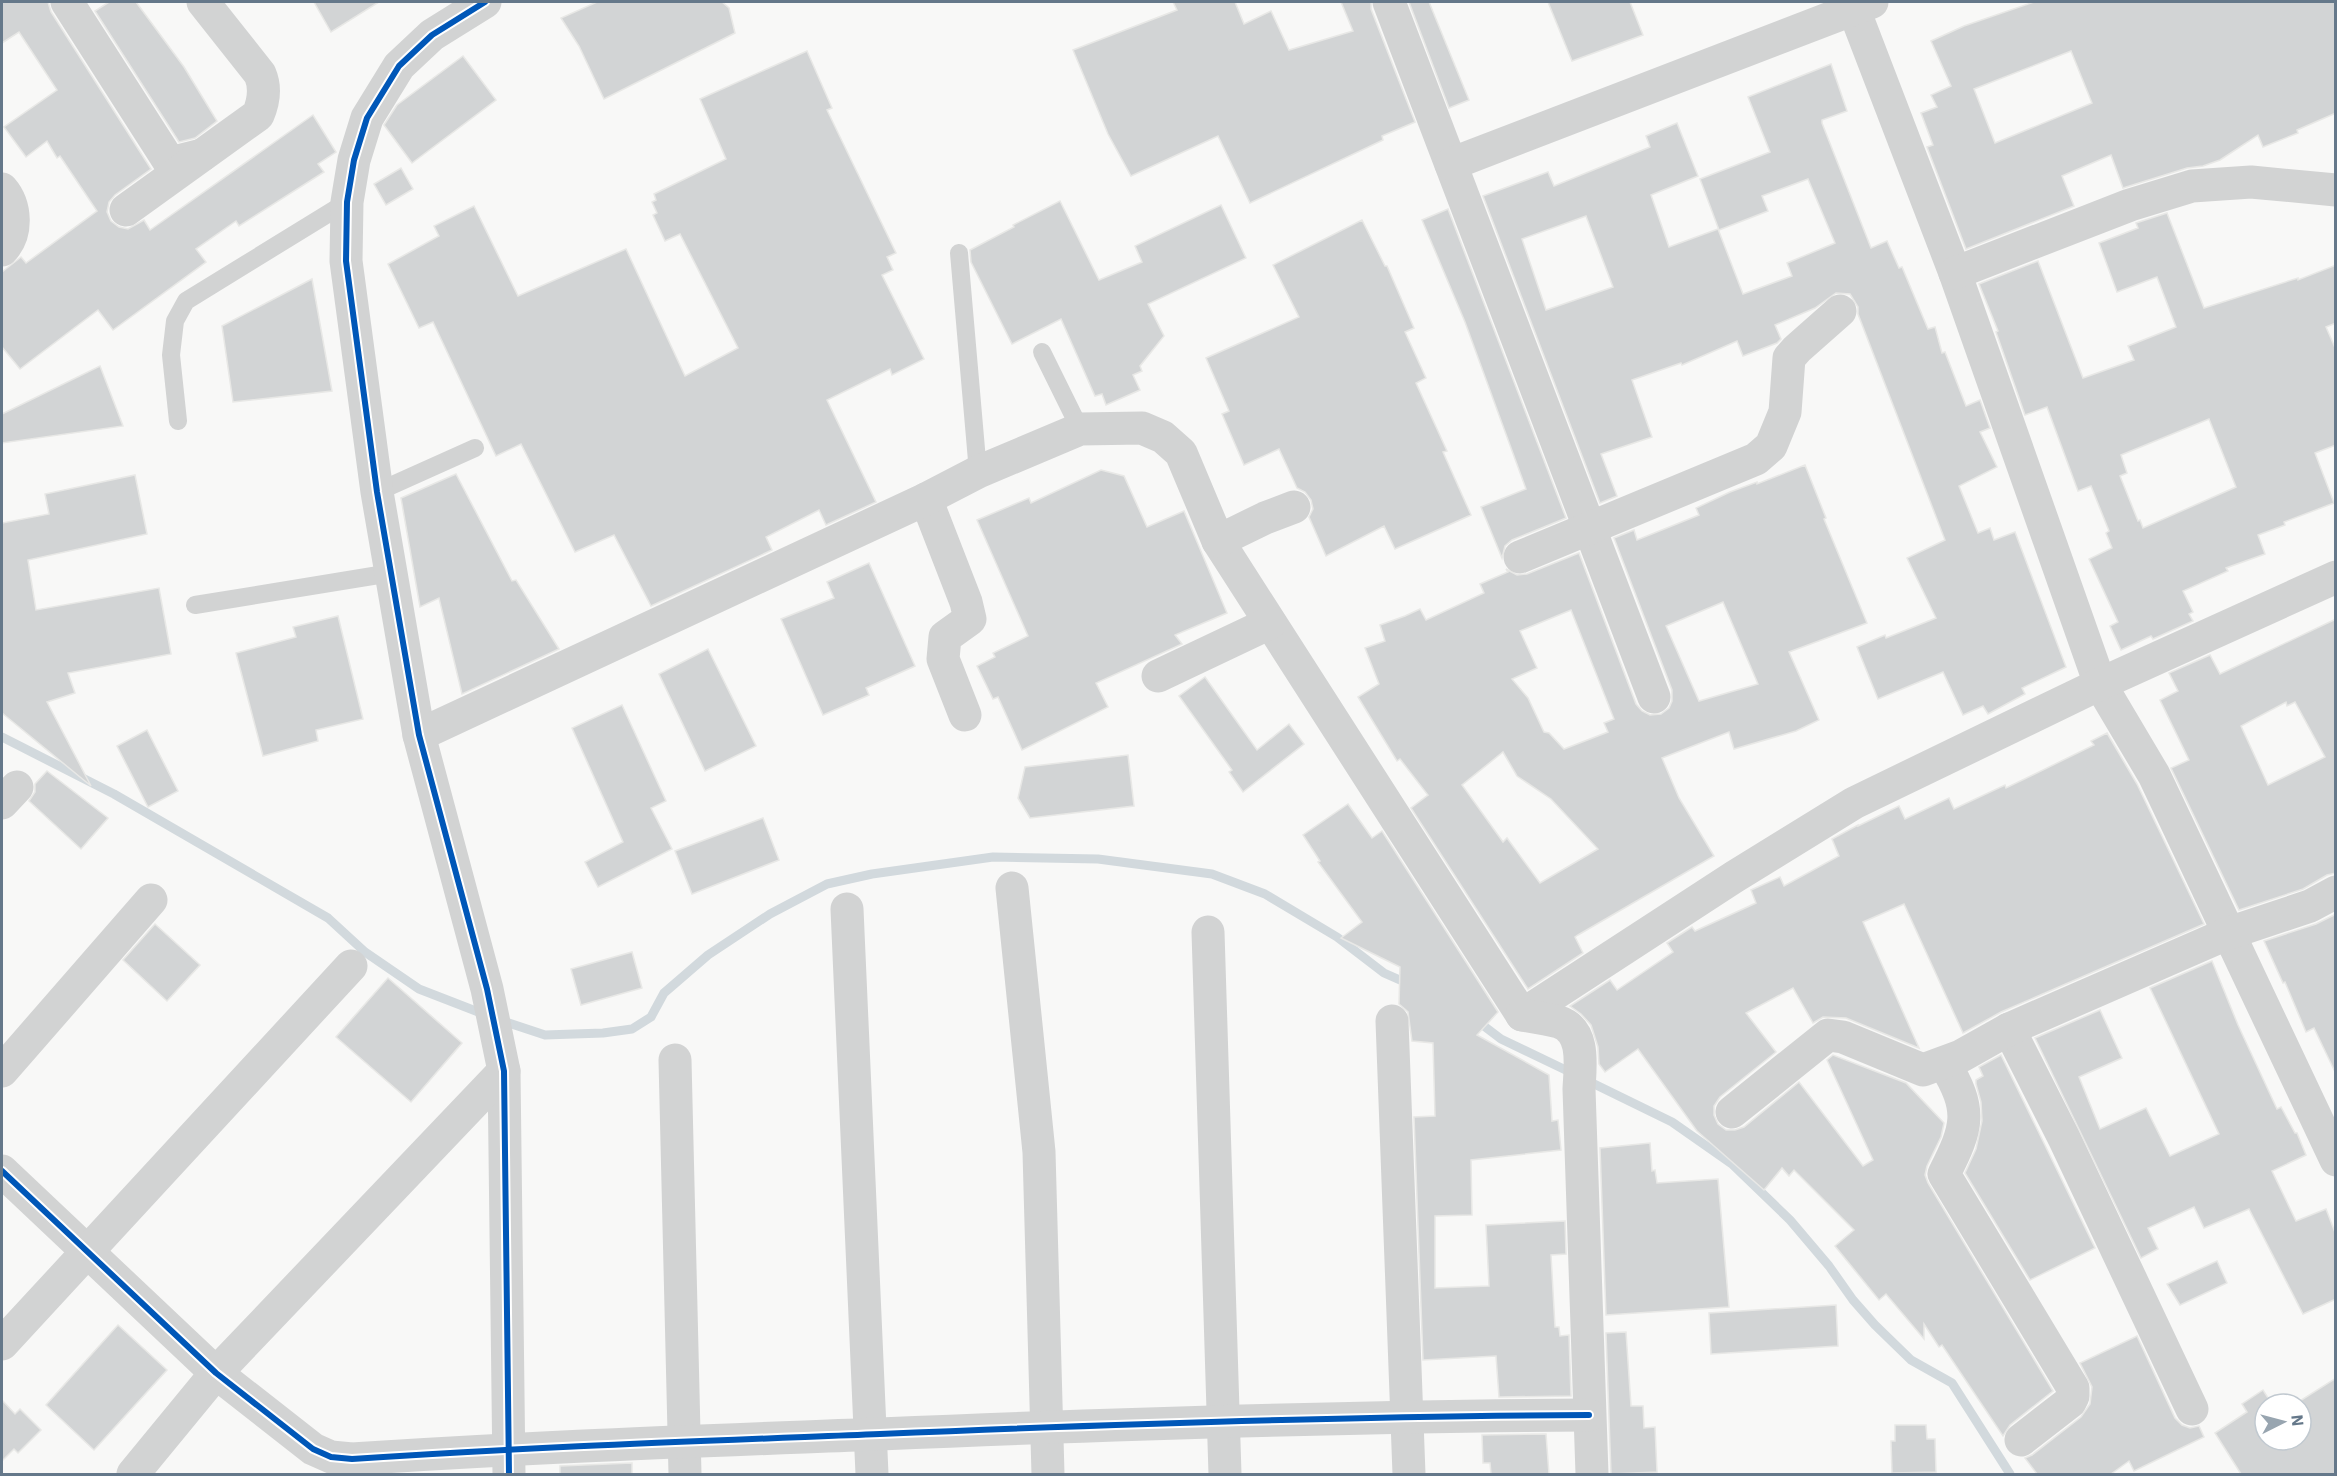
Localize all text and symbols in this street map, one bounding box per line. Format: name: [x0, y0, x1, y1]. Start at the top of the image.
north arrow: [2253, 1392, 2313, 1452]
text: N: [2287, 1414, 2308, 1427]

